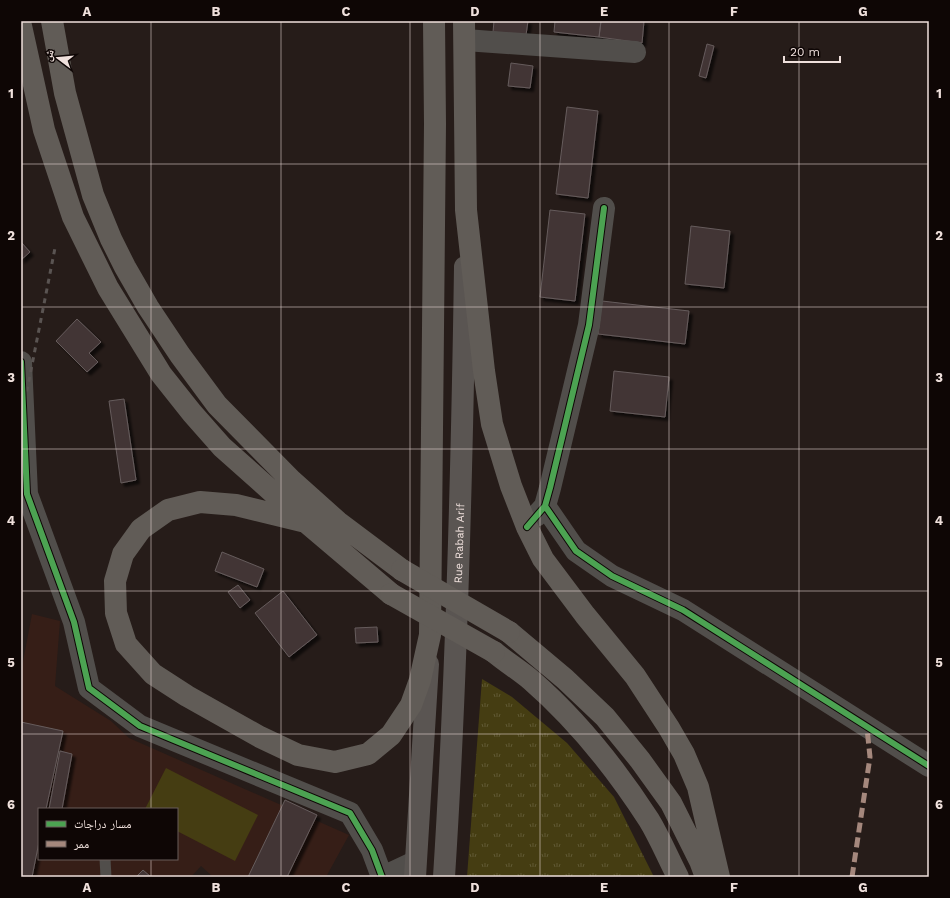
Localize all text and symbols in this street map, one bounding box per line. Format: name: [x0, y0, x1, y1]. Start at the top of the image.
text: A: [83, 4, 92, 19]
text: B: [212, 4, 221, 19]
text: C: [342, 4, 351, 19]
text: D: [470, 4, 480, 19]
text: E: [600, 4, 608, 19]
text: F: [730, 4, 738, 19]
text: G: [858, 4, 868, 19]
north arrow: [38, 38, 78, 78]
scale bar: [784, 38, 840, 64]
text: 20 m: [790, 45, 820, 59]
text: ش: [41, 48, 58, 63]
text: 1: [8, 86, 14, 101]
text: 1: [936, 86, 942, 101]
text: 2: [7, 228, 15, 243]
text: 2: [935, 228, 943, 243]
text: 3: [7, 370, 15, 385]
text: 3: [935, 370, 943, 385]
street label: Rue Rabah Arif: [451, 503, 467, 584]
text: 4: [7, 513, 16, 528]
text: 4: [935, 513, 944, 528]
text: 5: [7, 655, 15, 670]
text: 5: [935, 655, 943, 670]
text: 6: [7, 797, 15, 812]
text: 6: [935, 797, 943, 812]
legend: [38, 808, 178, 860]
text: مسار دراجات: [74, 817, 132, 831]
text: ممر: [73, 837, 89, 851]
text: A: [83, 880, 92, 895]
text: B: [212, 880, 221, 895]
text: C: [342, 880, 351, 895]
text: D: [470, 880, 480, 895]
text: E: [600, 880, 608, 895]
text: F: [730, 880, 738, 895]
text: G: [858, 880, 868, 895]

